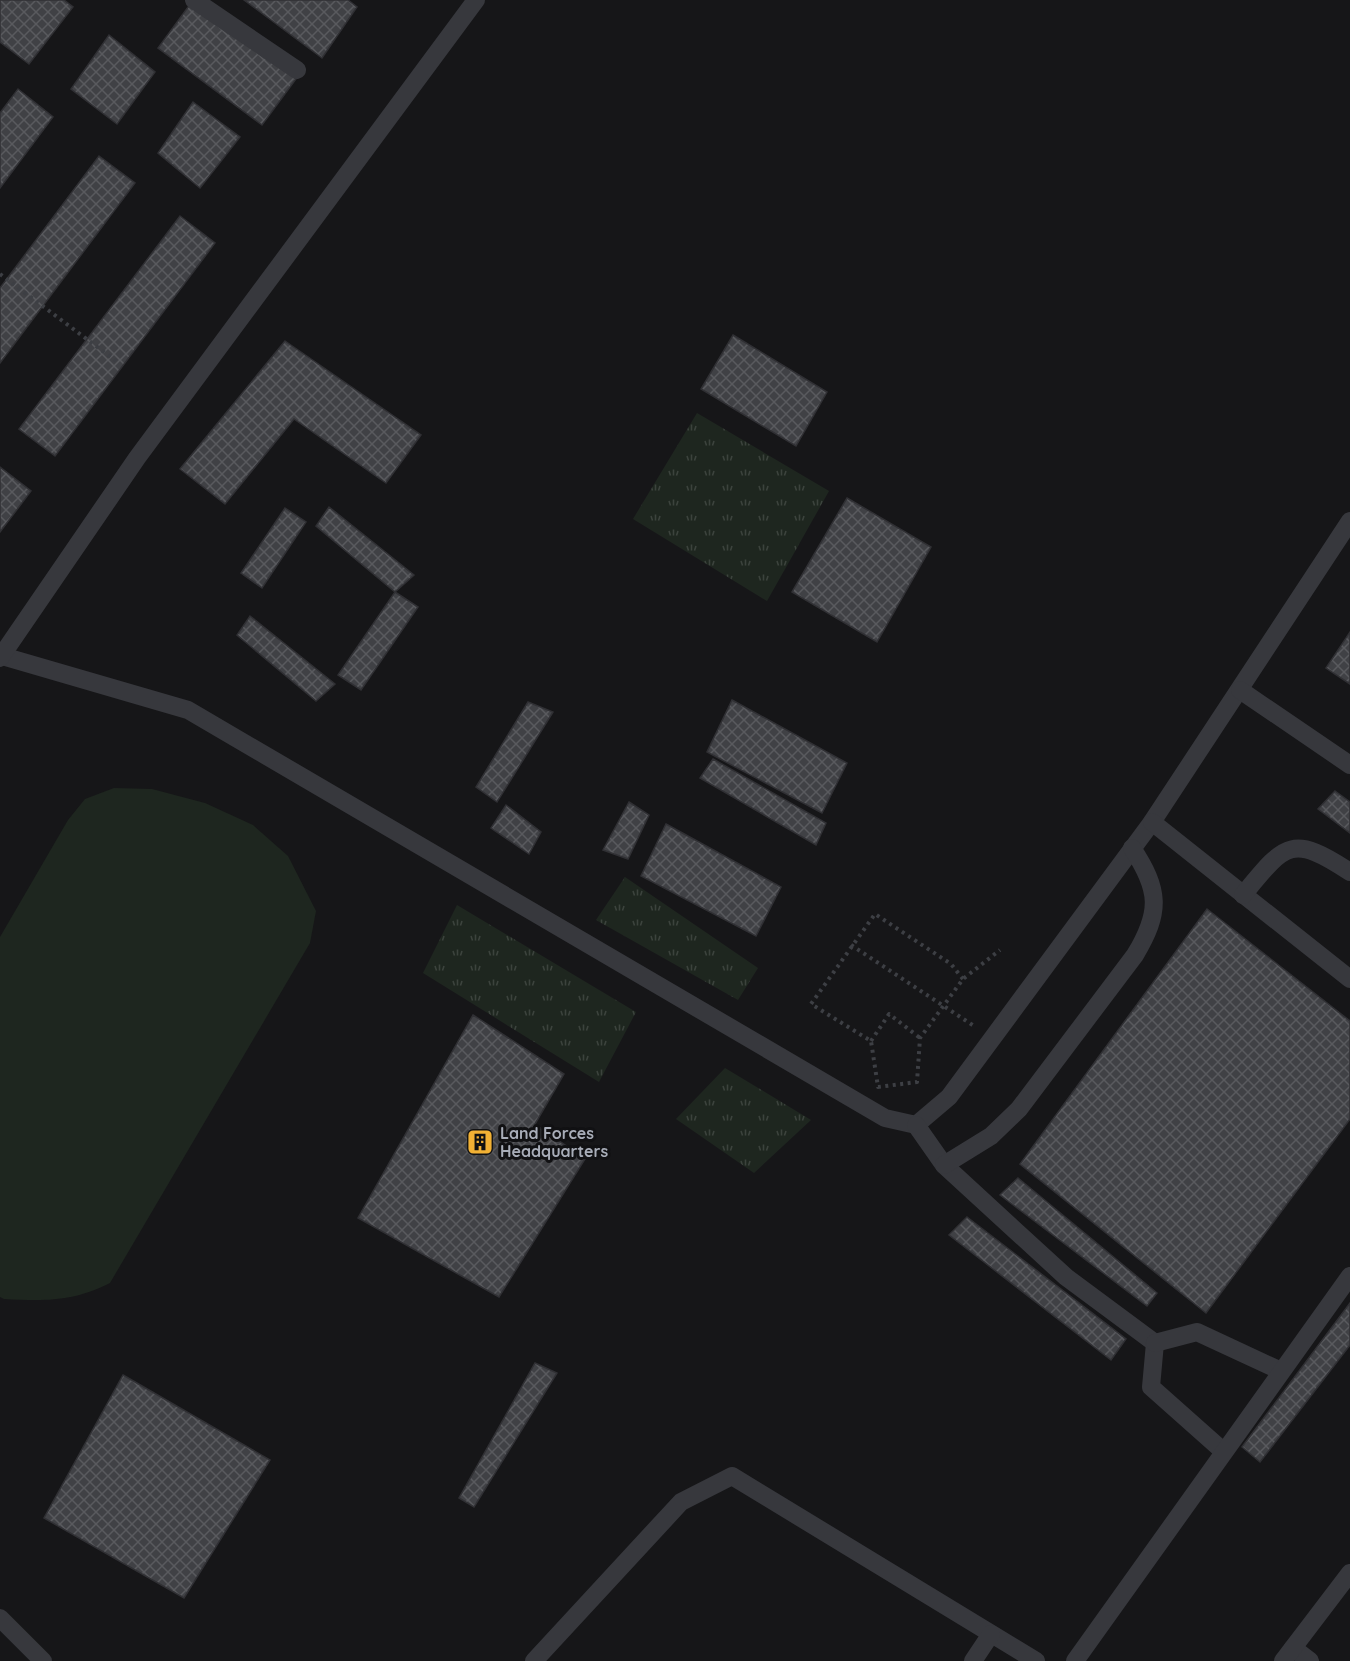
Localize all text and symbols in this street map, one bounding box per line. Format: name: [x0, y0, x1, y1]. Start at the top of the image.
place label: Land Forces Headquarters: [500, 1123, 608, 1161]
building icon: Land Forces Headquarters: [465, 1127, 495, 1157]

